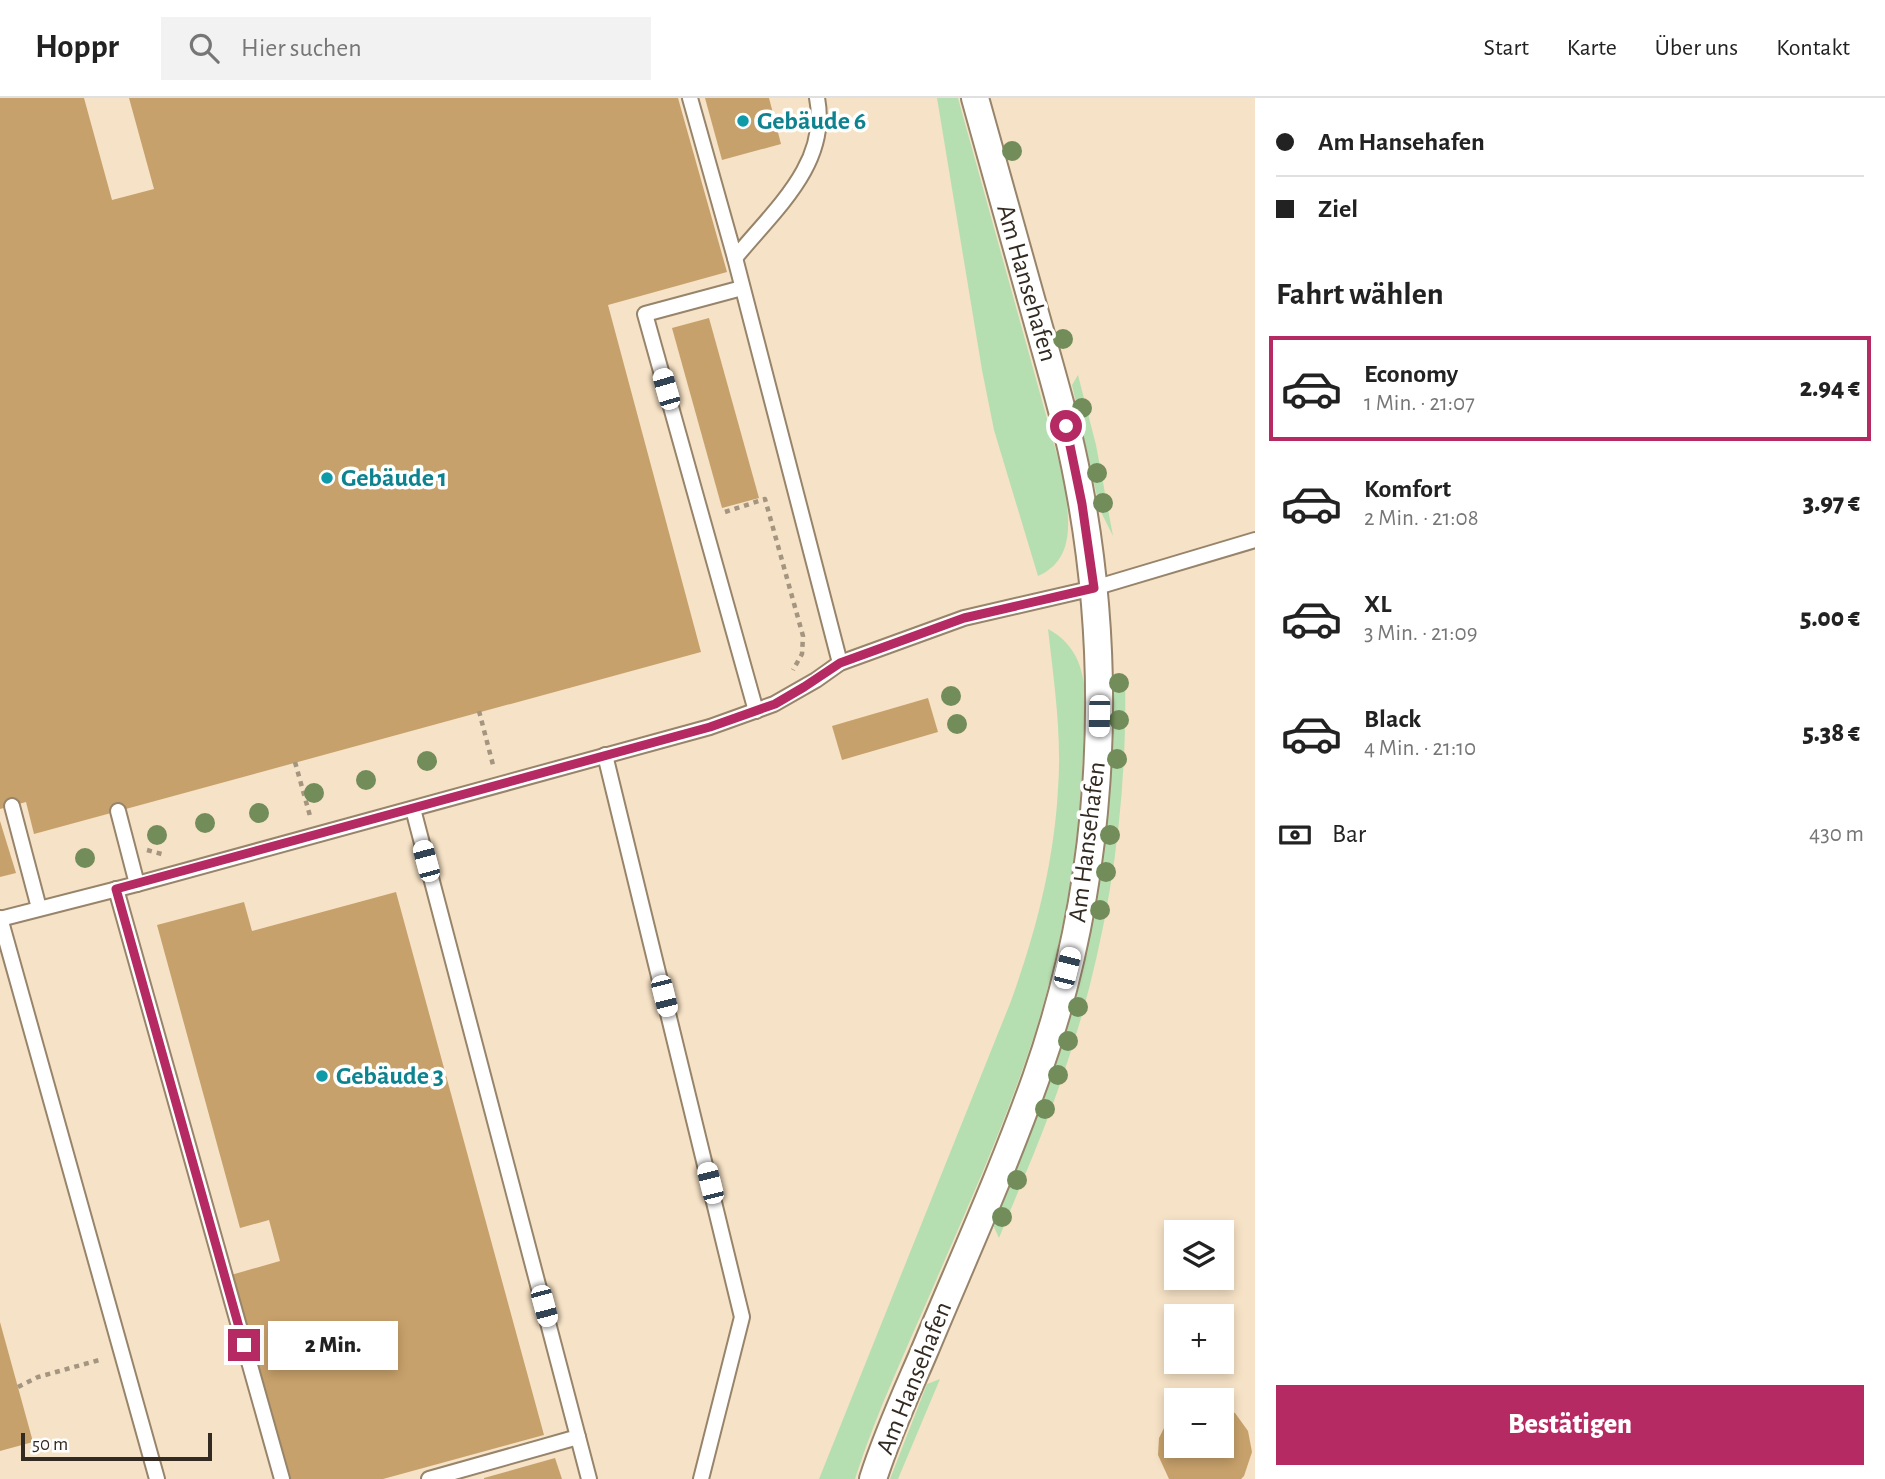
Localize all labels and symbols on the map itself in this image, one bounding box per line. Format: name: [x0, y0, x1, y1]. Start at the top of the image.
place label: Gebäude 6: [757, 108, 866, 134]
marker: Gebäude 6: [735, 113, 751, 129]
street label: Am Hansehafen: [992, 202, 1062, 364]
car: [651, 366, 682, 412]
route start: [1050, 410, 1082, 442]
place label: Gebäude 1: [341, 465, 447, 491]
marker: Gebäude 1: [319, 470, 335, 486]
car: [1089, 695, 1110, 737]
street label: Am Hansehafen: [1064, 760, 1110, 924]
car: [411, 838, 442, 884]
car: [1052, 945, 1083, 991]
car: [649, 973, 680, 1019]
place label: Gebäude 3: [336, 1063, 444, 1089]
marker: Gebäude 3: [314, 1068, 330, 1084]
car: [695, 1160, 726, 1206]
car: [529, 1283, 560, 1329]
street label: Am Hansehafen: [872, 1298, 956, 1458]
callout: 2 Min.: [268, 1320, 398, 1370]
route end: [228, 1329, 260, 1361]
scale bar: [21, 1430, 212, 1462]

